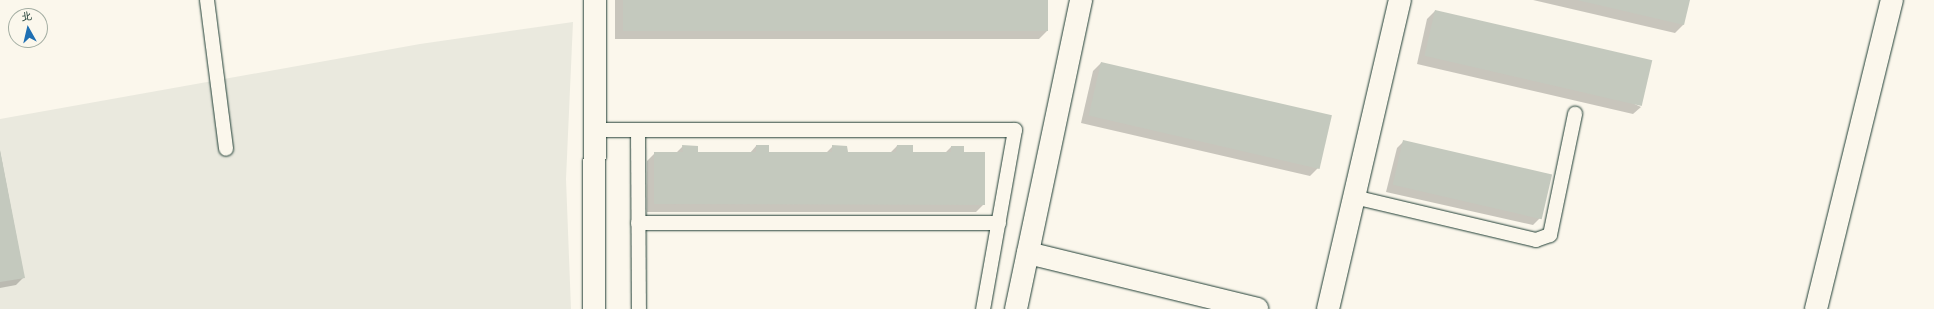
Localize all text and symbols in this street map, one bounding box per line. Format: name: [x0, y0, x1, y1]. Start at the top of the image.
text: 北: [20, 6, 33, 27]
north arrow: [8, 8, 48, 48]

